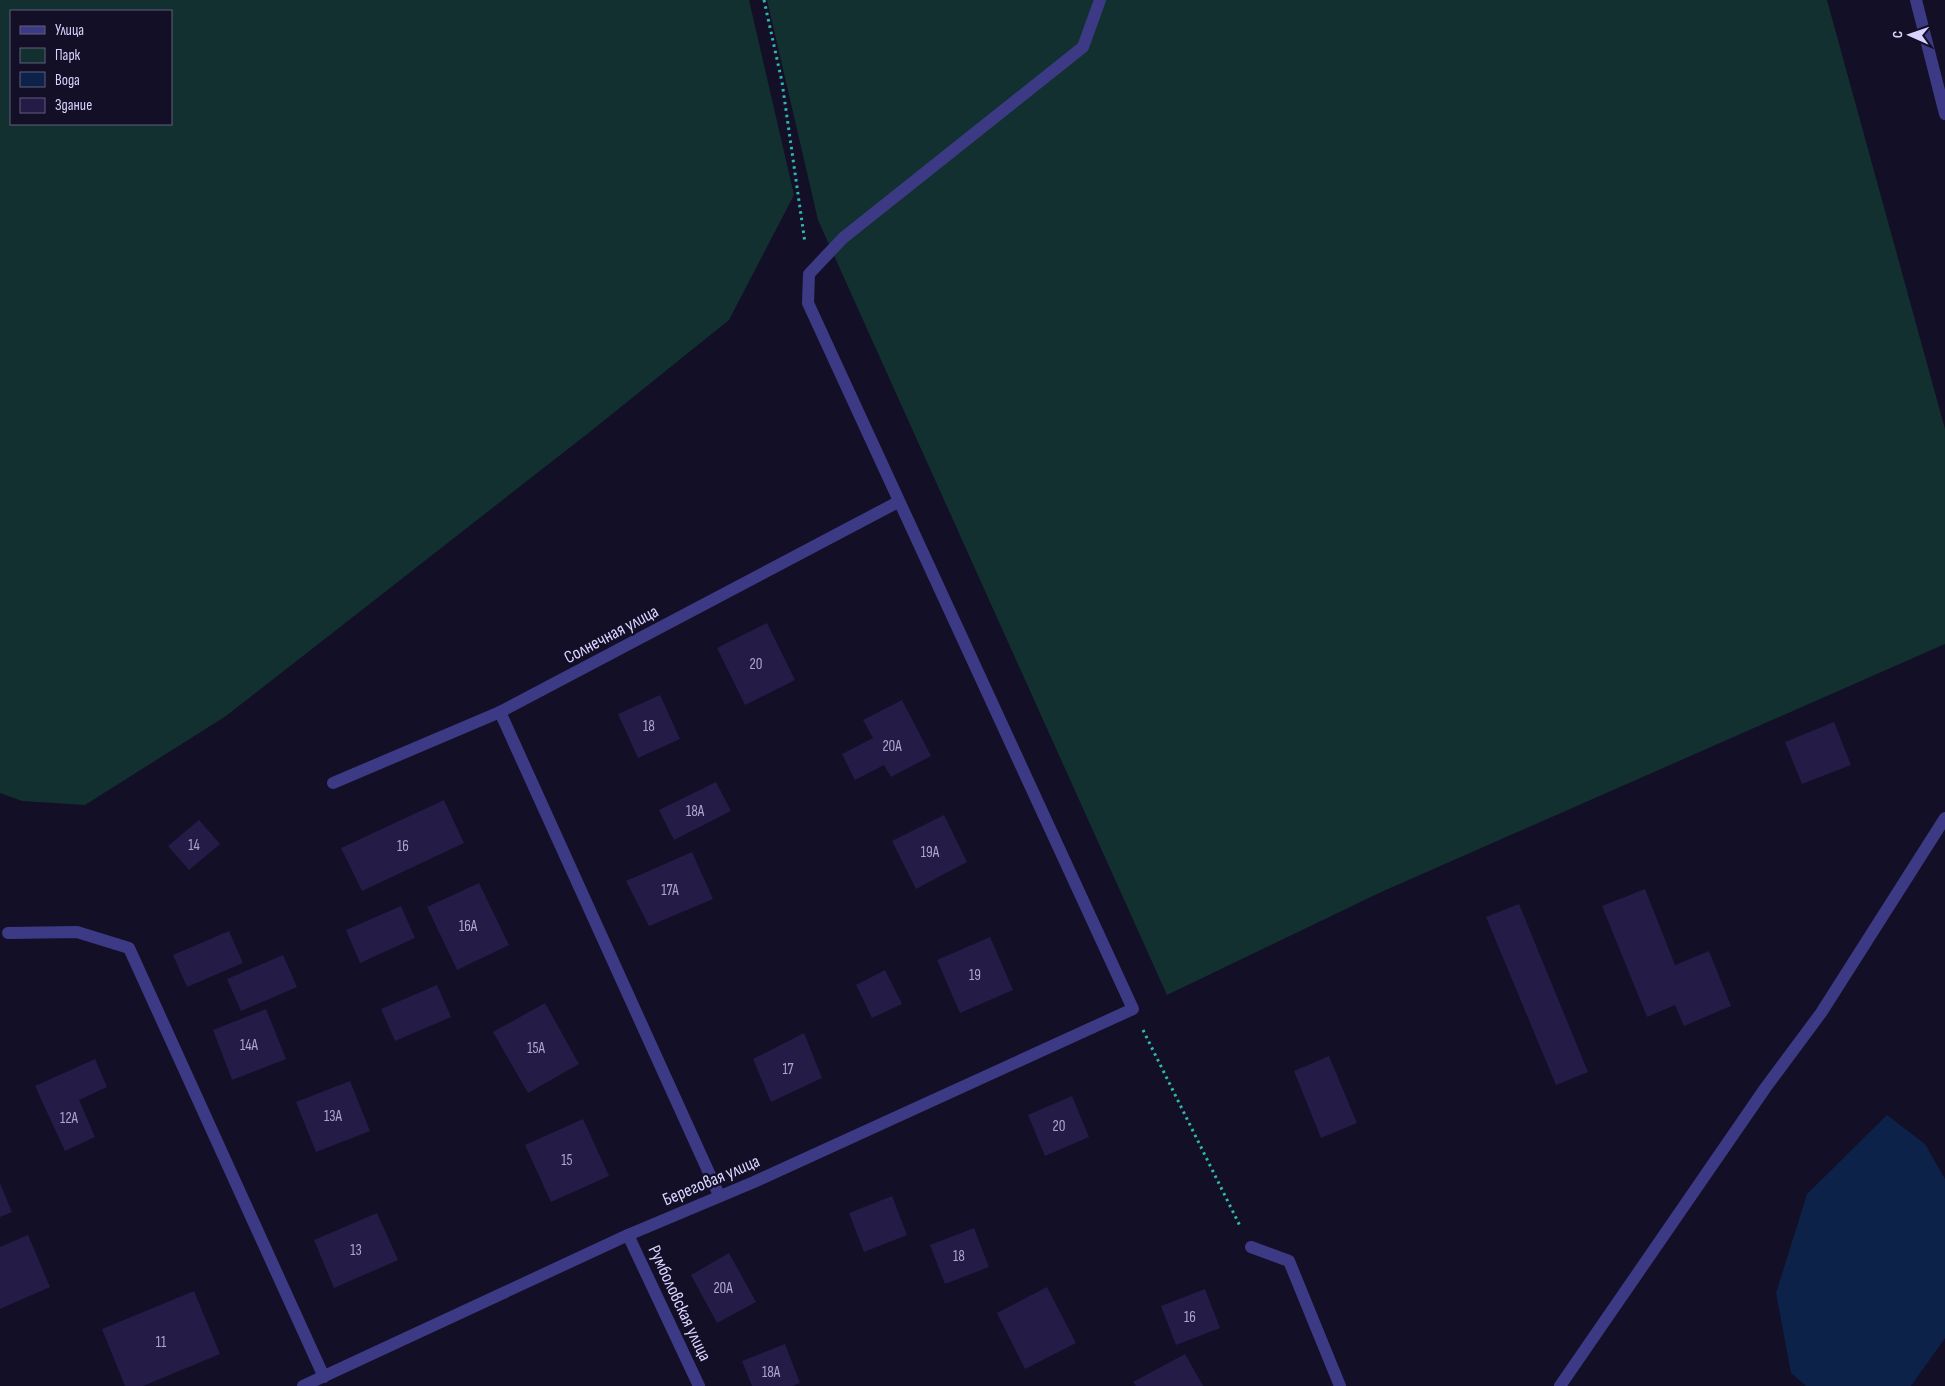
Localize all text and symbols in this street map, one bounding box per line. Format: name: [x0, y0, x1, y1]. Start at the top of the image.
legend: [10, 10, 172, 125]
north arrow: [1885, 10, 1935, 60]
text: Улица: [55, 21, 84, 40]
text: С: [1889, 31, 1906, 38]
text: Парк: [55, 46, 81, 65]
text: Вода: [55, 71, 80, 90]
text: Здание: [55, 96, 92, 115]
street label: Солнечная улица: [560, 601, 662, 668]
house number: 20: [750, 655, 762, 674]
house number: 18: [643, 717, 655, 736]
house number: 20А: [882, 737, 902, 756]
house number: 18А: [686, 802, 705, 821]
house number: 14: [188, 836, 200, 855]
house number: 16: [397, 837, 409, 856]
house number: 19А: [921, 843, 940, 862]
house number: 17А: [661, 881, 679, 900]
house number: 16А: [459, 917, 478, 936]
house number: 19: [969, 966, 981, 985]
house number: 14А: [240, 1036, 259, 1055]
house number: 15А: [527, 1039, 545, 1058]
house number: 17: [782, 1060, 794, 1079]
house number: 13А: [324, 1107, 343, 1126]
house number: 12А: [60, 1109, 79, 1128]
house number: 20: [1053, 1117, 1065, 1136]
house number: 15: [561, 1151, 573, 1170]
street label: Береговая улица: [659, 1151, 763, 1210]
house number: 13: [350, 1241, 362, 1260]
street label: Румболовская улица: [644, 1242, 716, 1365]
house number: 18: [953, 1247, 965, 1266]
house number: 20А: [713, 1279, 733, 1298]
house number: 16: [1184, 1308, 1196, 1327]
house number: 11: [156, 1333, 167, 1352]
house number: 18А: [762, 1363, 781, 1382]

